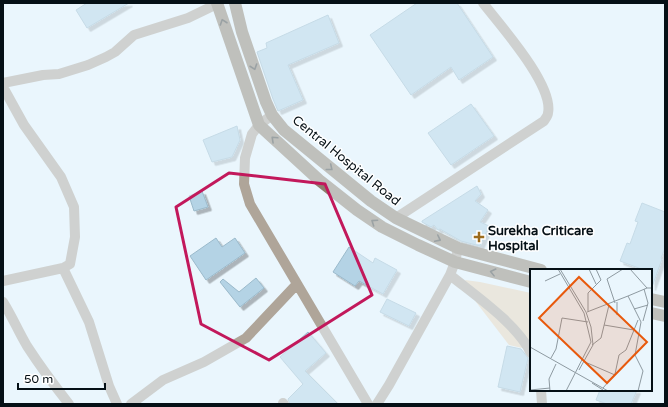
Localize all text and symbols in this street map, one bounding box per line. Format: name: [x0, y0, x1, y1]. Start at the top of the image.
one-way arrow: [219, 18, 228, 25]
one-way arrow: [249, 64, 258, 71]
street label: Central Hospital Road: [289, 112, 404, 209]
one-way arrow: [271, 136, 279, 144]
one-way arrow: [326, 163, 333, 170]
one-way arrow: [371, 219, 378, 227]
place label: Surekha Criticare Hospital: [488, 223, 594, 254]
marker: Surekha Criticare Hospital: [473, 231, 485, 243]
one-way arrow: [434, 234, 442, 241]
one-way arrow: [490, 268, 497, 277]
inset map: [530, 269, 652, 391]
scale bar: [18, 365, 105, 391]
text: 50 m: [24, 372, 53, 386]

